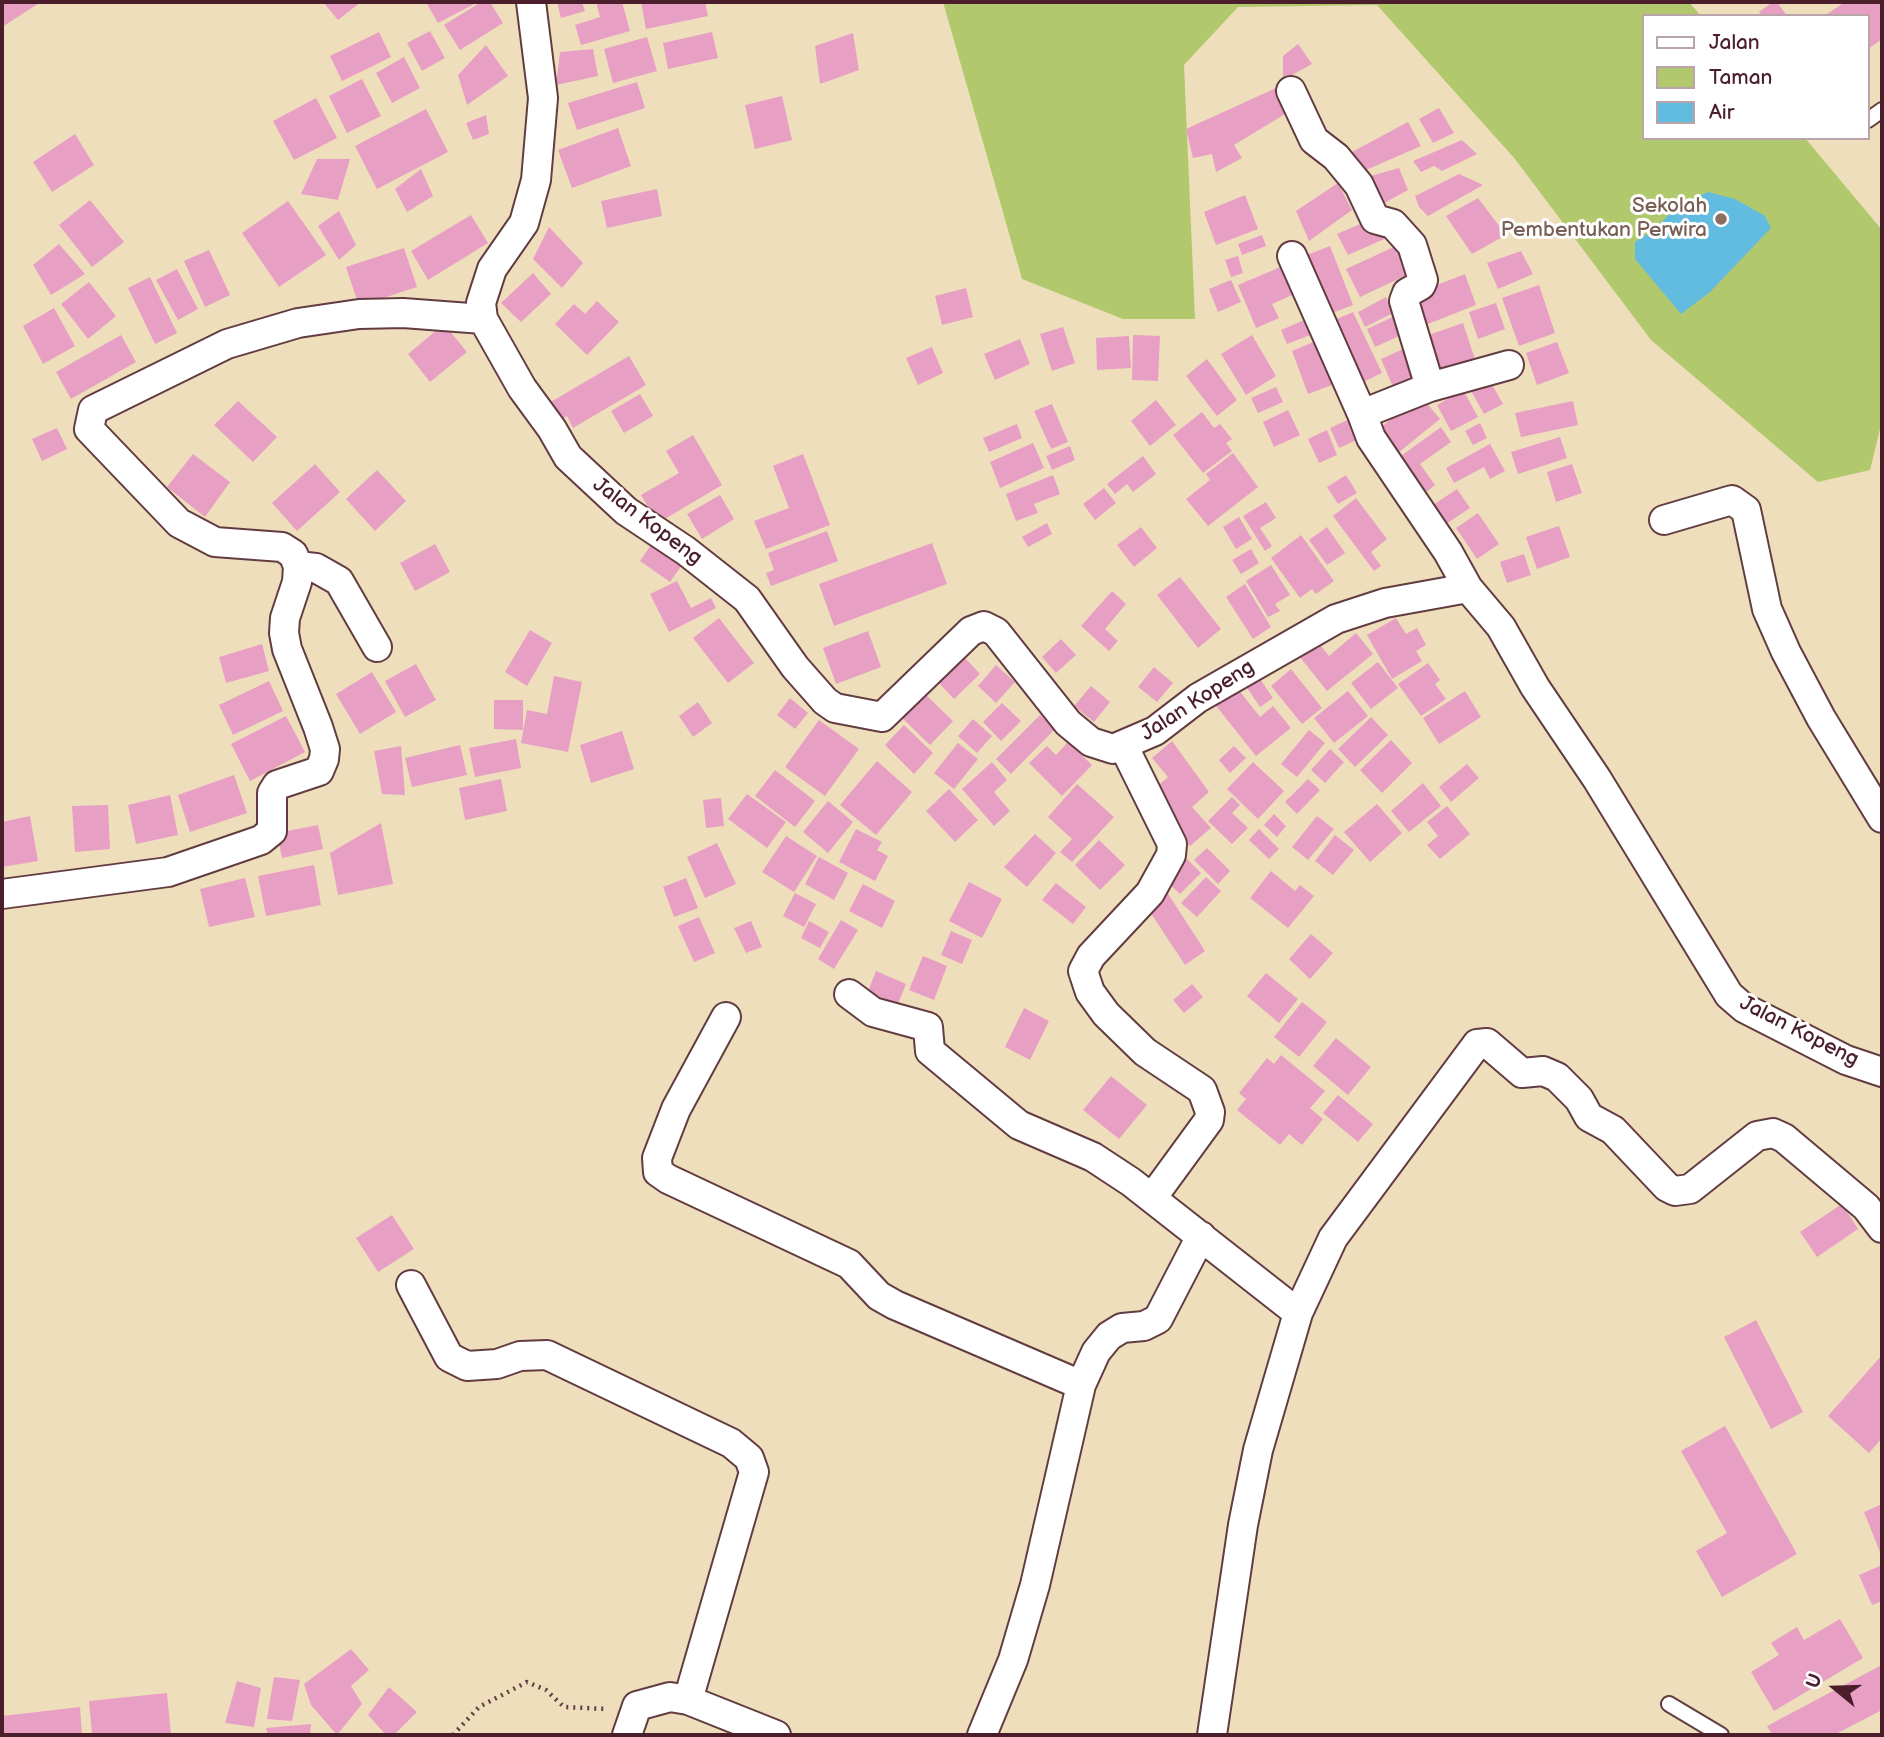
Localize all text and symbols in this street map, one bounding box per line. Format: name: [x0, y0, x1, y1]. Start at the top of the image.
legend: [1643, 14, 1870, 140]
text: Jalan: [1709, 30, 1760, 55]
text: Taman: [1709, 65, 1772, 90]
text: Air: [1709, 100, 1734, 125]
place label: Sekolah Pembentukan Perwira: [1501, 194, 1707, 244]
marker: Sekolah Pembentukan Perwira: [1713, 211, 1729, 227]
street label: Jalan Kopeng: [587, 473, 707, 571]
street label: Jalan Kopeng: [1137, 655, 1259, 747]
street label: Jalan Kopeng: [1735, 991, 1863, 1073]
north arrow: [1800, 1653, 1870, 1723]
text: U: [1802, 1671, 1828, 1691]

